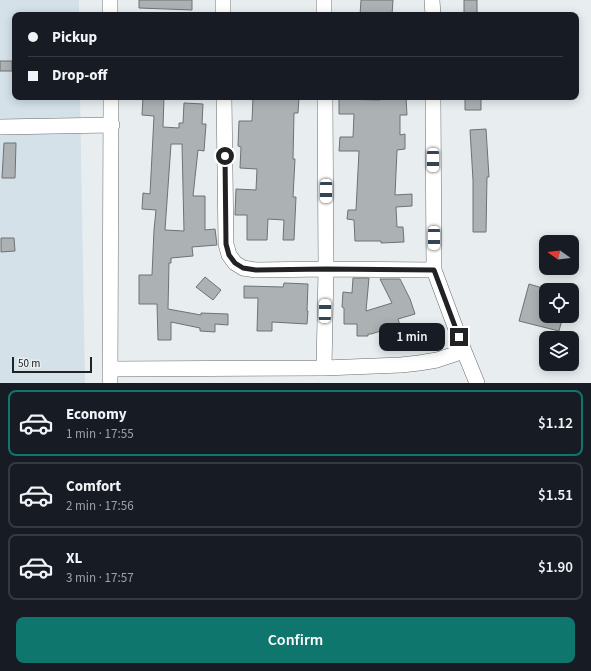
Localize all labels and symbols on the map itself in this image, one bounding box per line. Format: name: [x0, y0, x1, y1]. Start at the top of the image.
route start: [216, 147, 234, 165]
car: [427, 148, 439, 172]
car: [320, 179, 332, 203]
car: [428, 226, 440, 250]
north arrow: [539, 235, 579, 275]
car: [319, 299, 331, 323]
callout: 1 min: [379, 323, 445, 351]
route end: [450, 328, 468, 346]
scale bar: [12, 355, 92, 374]

